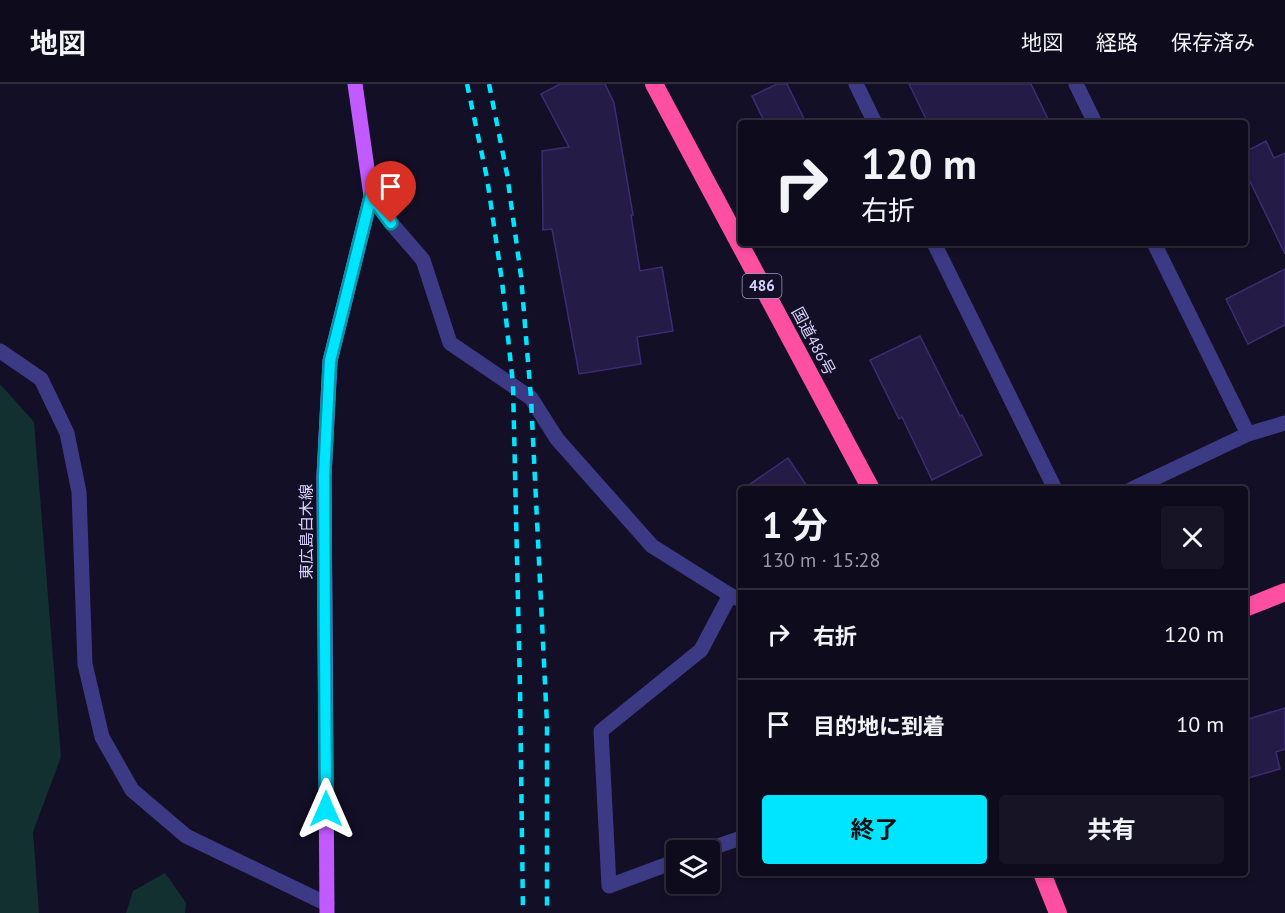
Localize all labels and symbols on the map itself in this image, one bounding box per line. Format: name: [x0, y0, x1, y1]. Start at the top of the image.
pin: [365, 161, 416, 223]
road number: 486: [742, 274, 782, 298]
street label: 国道486号: [788, 304, 840, 378]
street label: 東広島白木線: [296, 484, 316, 580]
position arrow: [294, 777, 358, 841]

